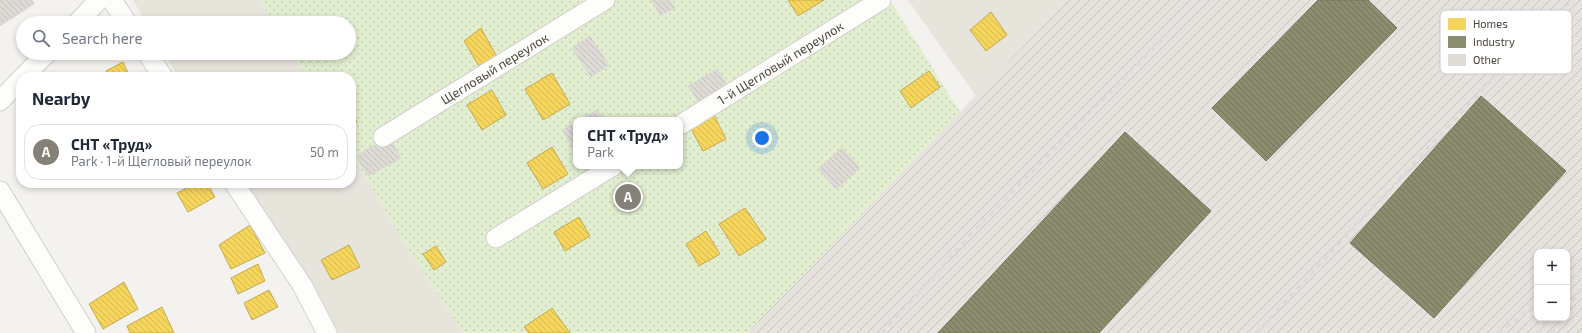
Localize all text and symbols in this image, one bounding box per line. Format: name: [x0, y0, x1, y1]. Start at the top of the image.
legend: [1440, 10, 1572, 74]
search box: [16, 16, 356, 60]
text: Homes: [1473, 17, 1508, 30]
street label: 1-й Щегловый переулок: [714, 18, 846, 108]
icon: search: [30, 27, 52, 49]
text: Search here: [62, 29, 143, 47]
street label: Щегловый переулок: [438, 29, 551, 108]
text: Industry: [1473, 35, 1515, 48]
text: Other: [1473, 53, 1502, 66]
text: Nearby: [32, 88, 90, 108]
popup: [573, 117, 683, 169]
text: СНТ «Труд»: [587, 126, 669, 144]
your location: [752, 128, 772, 148]
text: СНТ «Труд»: [71, 135, 152, 153]
text: A: [42, 144, 50, 160]
text: 50 m: [310, 144, 339, 160]
text: Park: [587, 144, 614, 160]
text: Park · 1-й Щегловый переулок: [71, 153, 251, 169]
pin: A: [615, 182, 641, 212]
map controls: [1534, 249, 1570, 321]
button: +: [1534, 249, 1570, 285]
button: −: [1534, 285, 1570, 321]

